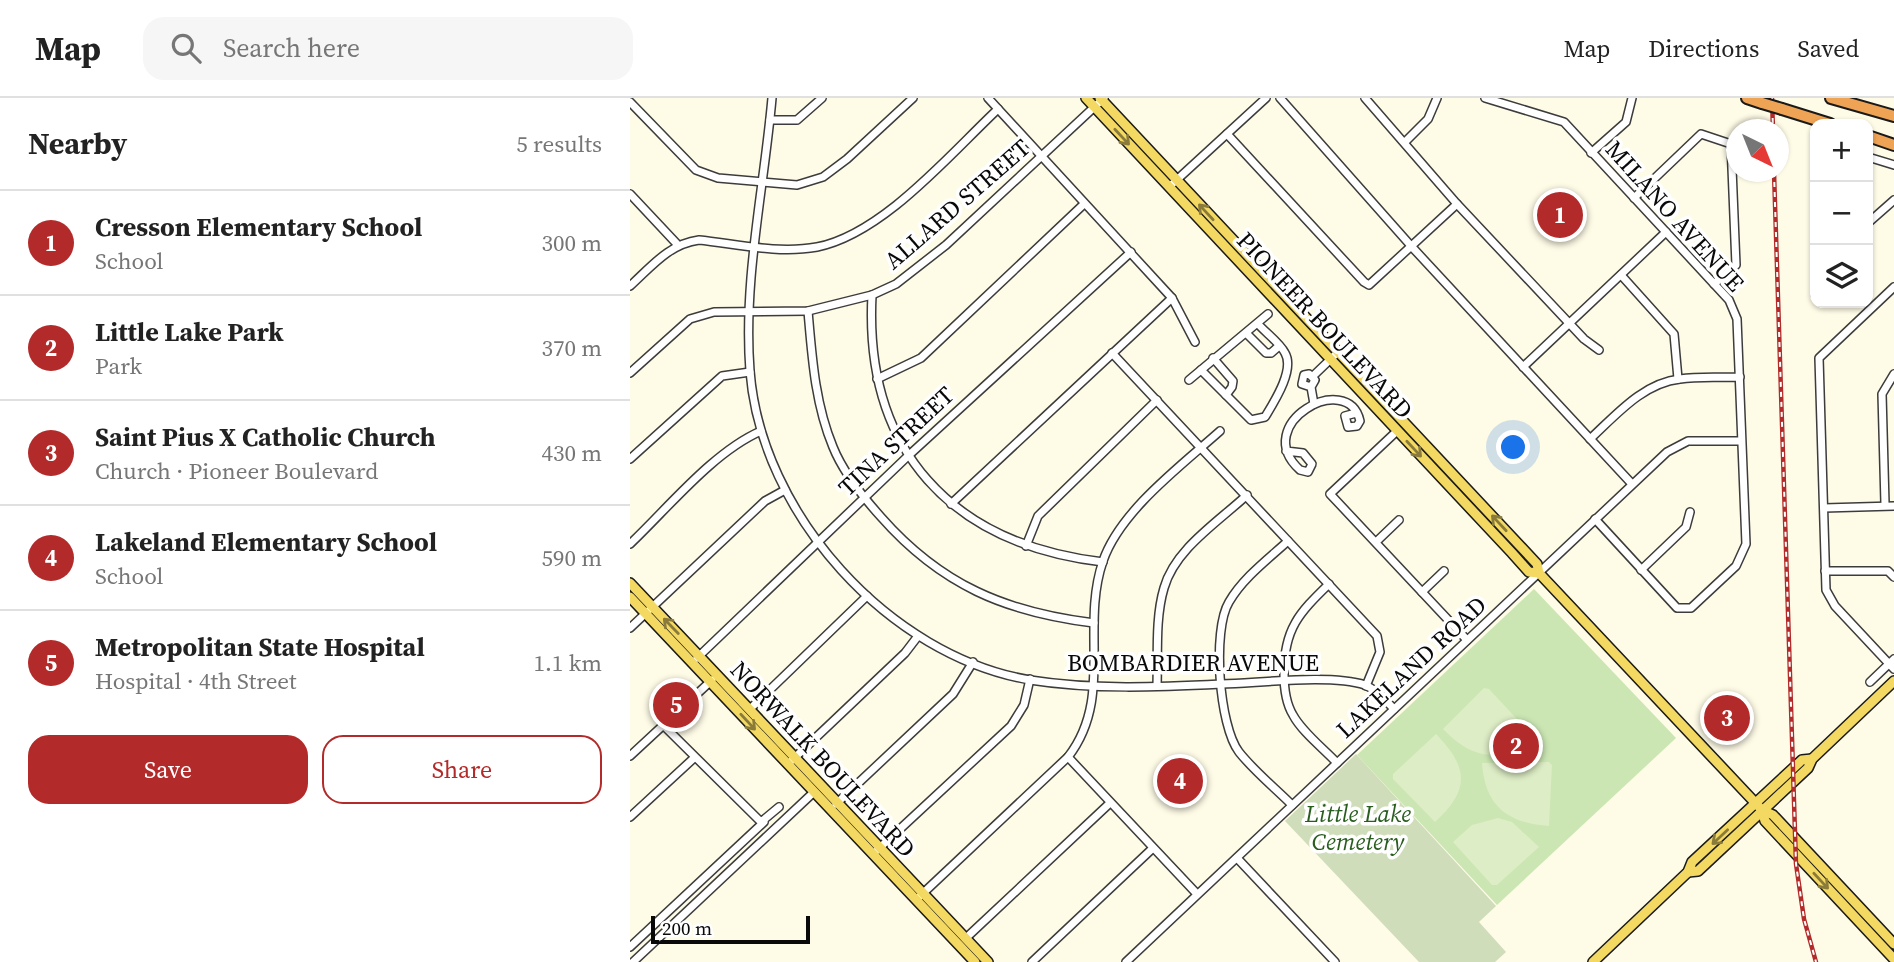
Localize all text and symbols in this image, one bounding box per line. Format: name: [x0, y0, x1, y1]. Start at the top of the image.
search box: [143, 17, 633, 80]
text: Map: [35, 26, 101, 71]
icon: search: [167, 29, 205, 67]
text: Search here: [223, 30, 360, 66]
text: Map: [1563, 32, 1610, 65]
text: Directions: [1648, 32, 1759, 65]
text: Saved: [1797, 32, 1859, 65]
north arrow: [1726, 119, 1789, 182]
map controls: [1810, 119, 1873, 308]
button: +: [1810, 119, 1873, 182]
text: Nearby: [28, 123, 127, 164]
text: 5 results: [516, 128, 602, 160]
one-way arrow: [1114, 128, 1130, 146]
street label: ALLARD STREET: [877, 131, 1037, 277]
street label: MILANO AVENUE: [1598, 133, 1752, 299]
button: −: [1810, 182, 1873, 245]
pin: 1: [1537, 189, 1583, 241]
one-way arrow: [1198, 203, 1215, 220]
text: Cresson Elementary School: [95, 209, 422, 245]
street label: PIONEER BOULEVARD: [1230, 224, 1420, 426]
text: 1: [45, 227, 57, 259]
text: 300 m: [541, 227, 602, 259]
text: School: [95, 245, 163, 277]
button: layers: [1810, 245, 1873, 308]
text: Little Lake Park: [95, 314, 284, 350]
text: 2: [45, 332, 57, 364]
text: 370 m: [541, 332, 602, 364]
text: Park: [95, 350, 142, 382]
street label: TINA STREET: [831, 378, 961, 503]
text: Saint Pius X Catholic Church: [95, 419, 436, 455]
your location: [1496, 430, 1530, 464]
text: 3: [45, 437, 57, 469]
text: 430 m: [541, 437, 602, 469]
one-way arrow: [1406, 440, 1423, 457]
text: Church · Pioneer Boulevard: [95, 455, 378, 487]
one-way arrow: [1490, 515, 1507, 532]
text: Lakeland Elementary School: [95, 524, 437, 560]
text: 4: [45, 542, 57, 574]
text: 590 m: [541, 542, 602, 574]
text: School: [95, 560, 163, 592]
street label: LAKELAND ROAD: [1329, 589, 1493, 745]
one-way arrow: [663, 618, 680, 635]
text: Metropolitan State Hospital: [95, 629, 425, 665]
street label: BOMBARDIER AVENUE: [1067, 646, 1319, 679]
text: 5: [45, 647, 57, 679]
text: 1.1 km: [533, 647, 602, 679]
street label: NORWALK BOULEVARD: [723, 654, 923, 864]
text: Hospital · 4th Street: [95, 665, 297, 697]
pin: 5: [653, 679, 699, 731]
pin: 3: [1704, 692, 1750, 744]
one-way arrow: [740, 713, 757, 730]
pin: 2: [1493, 720, 1539, 772]
button: Save: [28, 735, 308, 804]
button: Share: [322, 735, 602, 804]
pin: 4: [1157, 755, 1203, 807]
park label: Little Lake Cemetery: [1304, 797, 1411, 858]
one-way arrow: [1712, 828, 1729, 845]
one-way arrow: [1812, 872, 1829, 889]
scale bar: [651, 913, 810, 945]
text: 200 m: [662, 915, 712, 941]

